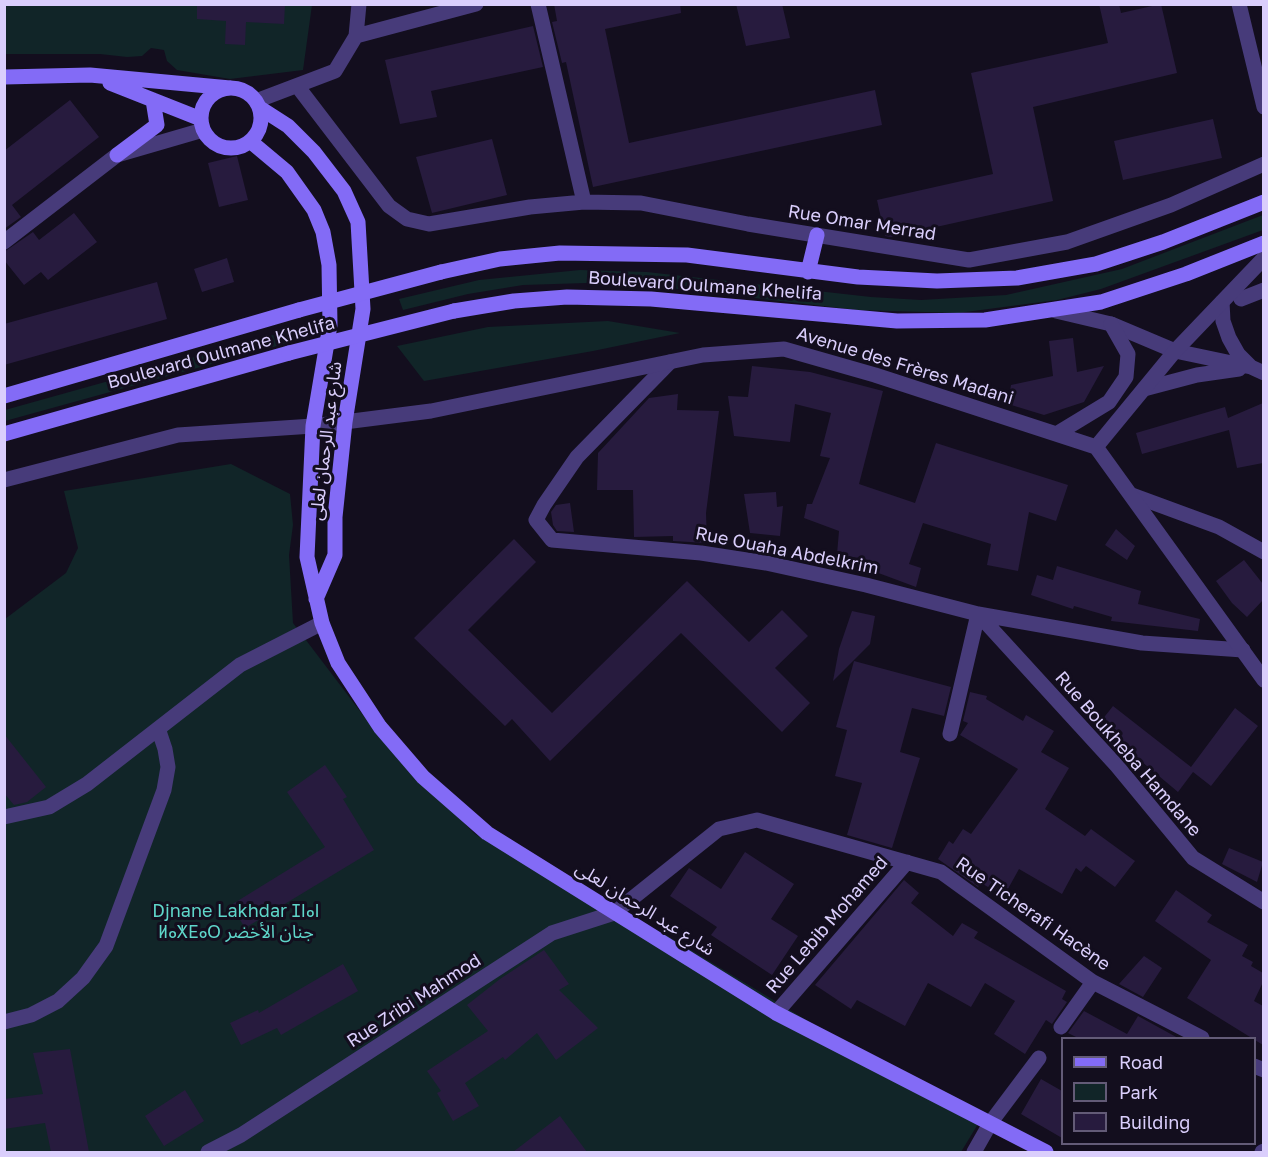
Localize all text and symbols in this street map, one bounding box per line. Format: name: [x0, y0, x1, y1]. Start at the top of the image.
street label: Rue Omar Merrad: [786, 201, 938, 245]
street label: Boulevard Oulmane Khelifa: [587, 267, 823, 305]
street label: Boulevard Oulmane Khelifa: [105, 312, 337, 394]
street label: Avenue des Frères Madani: [794, 323, 1016, 409]
street label: شارع عبد الرحمان لعلى: [306, 360, 346, 522]
street label: Rue Ouaha Abdelkrim: [694, 523, 880, 579]
street label: Rue Boukheba Hamdane: [1051, 667, 1205, 841]
street label: Rue Lebib Mohamed: [762, 852, 892, 998]
street label: Rue Ticherafi Hacène: [952, 853, 1114, 975]
street label: شارع عبد الرحمان لعلى: [571, 857, 719, 961]
park label: Djnane Lakhdar ⵊⵏⴰⵏ ⵍⴰⵅⴹⴰⵔ جنان الأخضر: [152, 900, 320, 942]
street label: Rue Zribi Mahmod: [343, 950, 485, 1052]
legend: [1061, 1037, 1256, 1145]
text: Road: [1119, 1051, 1163, 1073]
text: Park: [1119, 1081, 1158, 1103]
text: Building: [1119, 1111, 1190, 1133]

